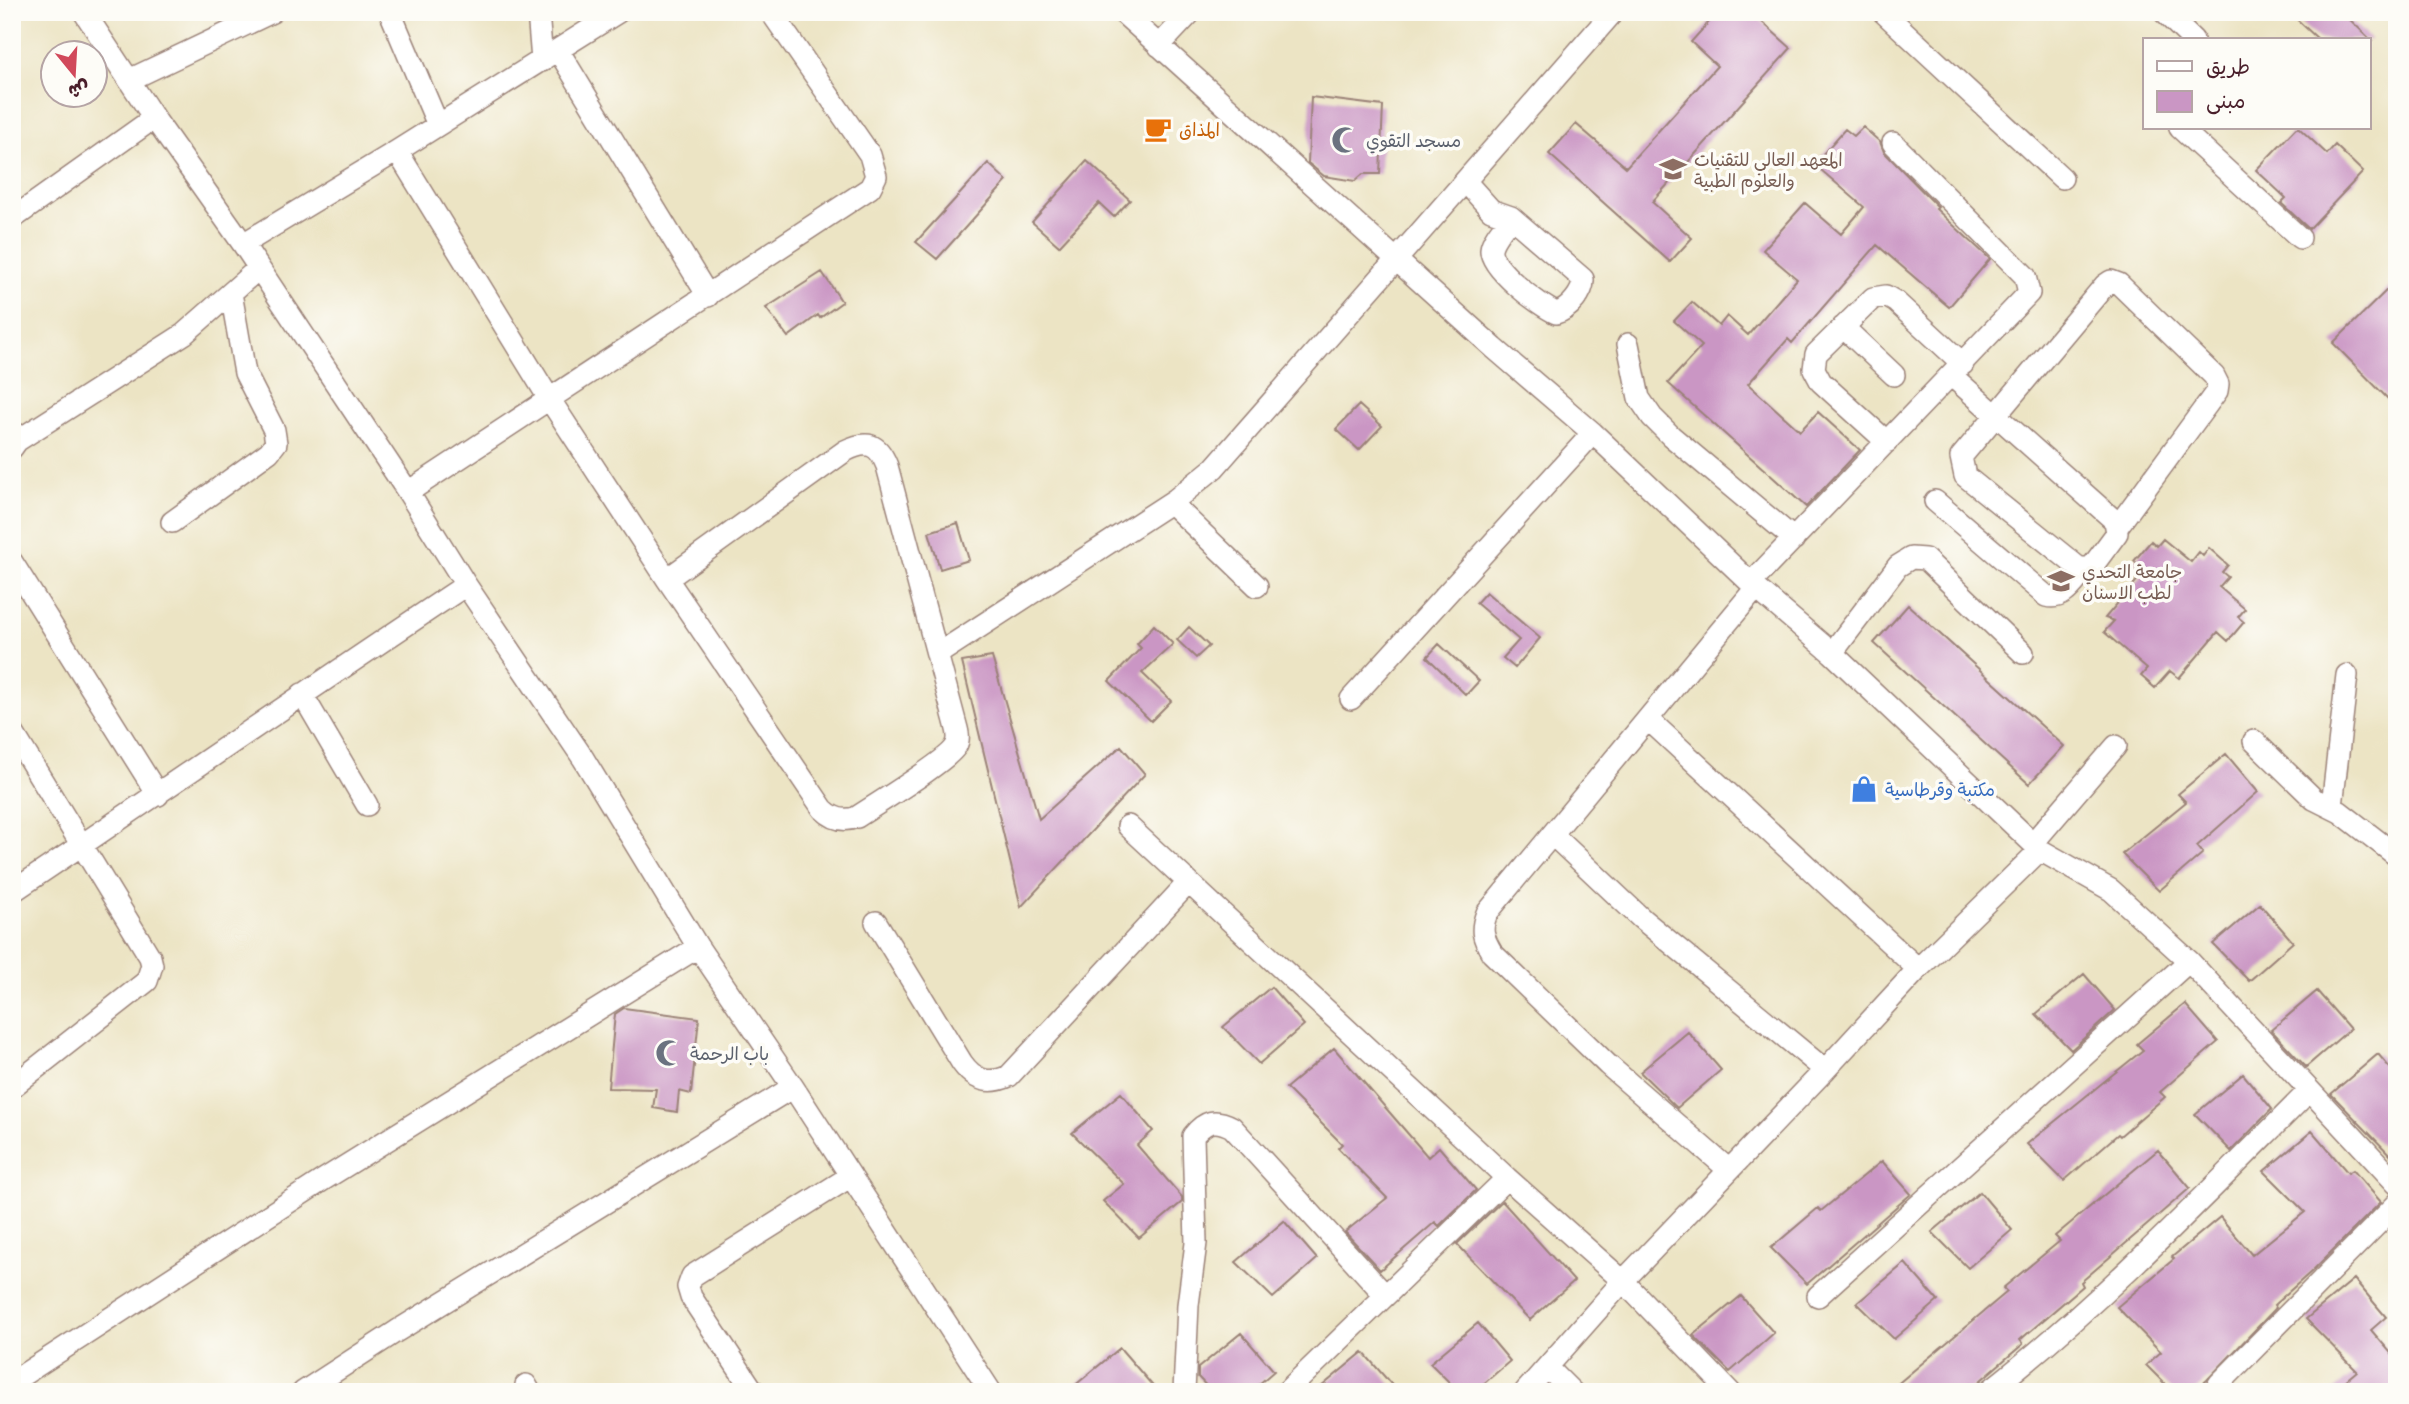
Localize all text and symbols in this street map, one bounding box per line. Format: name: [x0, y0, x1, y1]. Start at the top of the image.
north arrow: [38, 38, 108, 108]
legend: [2143, 38, 2370, 130]
text: طريق: [2206, 53, 2250, 80]
text: ش: [66, 76, 93, 105]
text: مبنى: [2206, 87, 2245, 115]
cafe icon: المذاق: [1143, 114, 1173, 144]
place label: المذاق: [1179, 118, 1220, 141]
mosque icon: مسجد التقوي: [1330, 125, 1360, 155]
place label: مسجد التقوي: [1366, 129, 1461, 154]
place label: المعهد العالي للتقنيات والعلوم الطبية: [1694, 148, 1843, 195]
school or university icon: المعهد العالي للتقنيات والعلوم الطبية: [1658, 154, 1688, 184]
place label: جامعة التحدي لطب الاسنان: [2082, 560, 2182, 604]
school or university icon: جامعة التحدي لطب الاسنان: [2046, 566, 2076, 596]
shop icon: مكتبة وقرطاسية: [1849, 774, 1879, 804]
place label: مكتبة وقرطاسية: [1885, 778, 1995, 801]
mosque icon: باب الرحمة: [654, 1038, 684, 1068]
place label: باب الرحمة: [690, 1042, 769, 1065]

